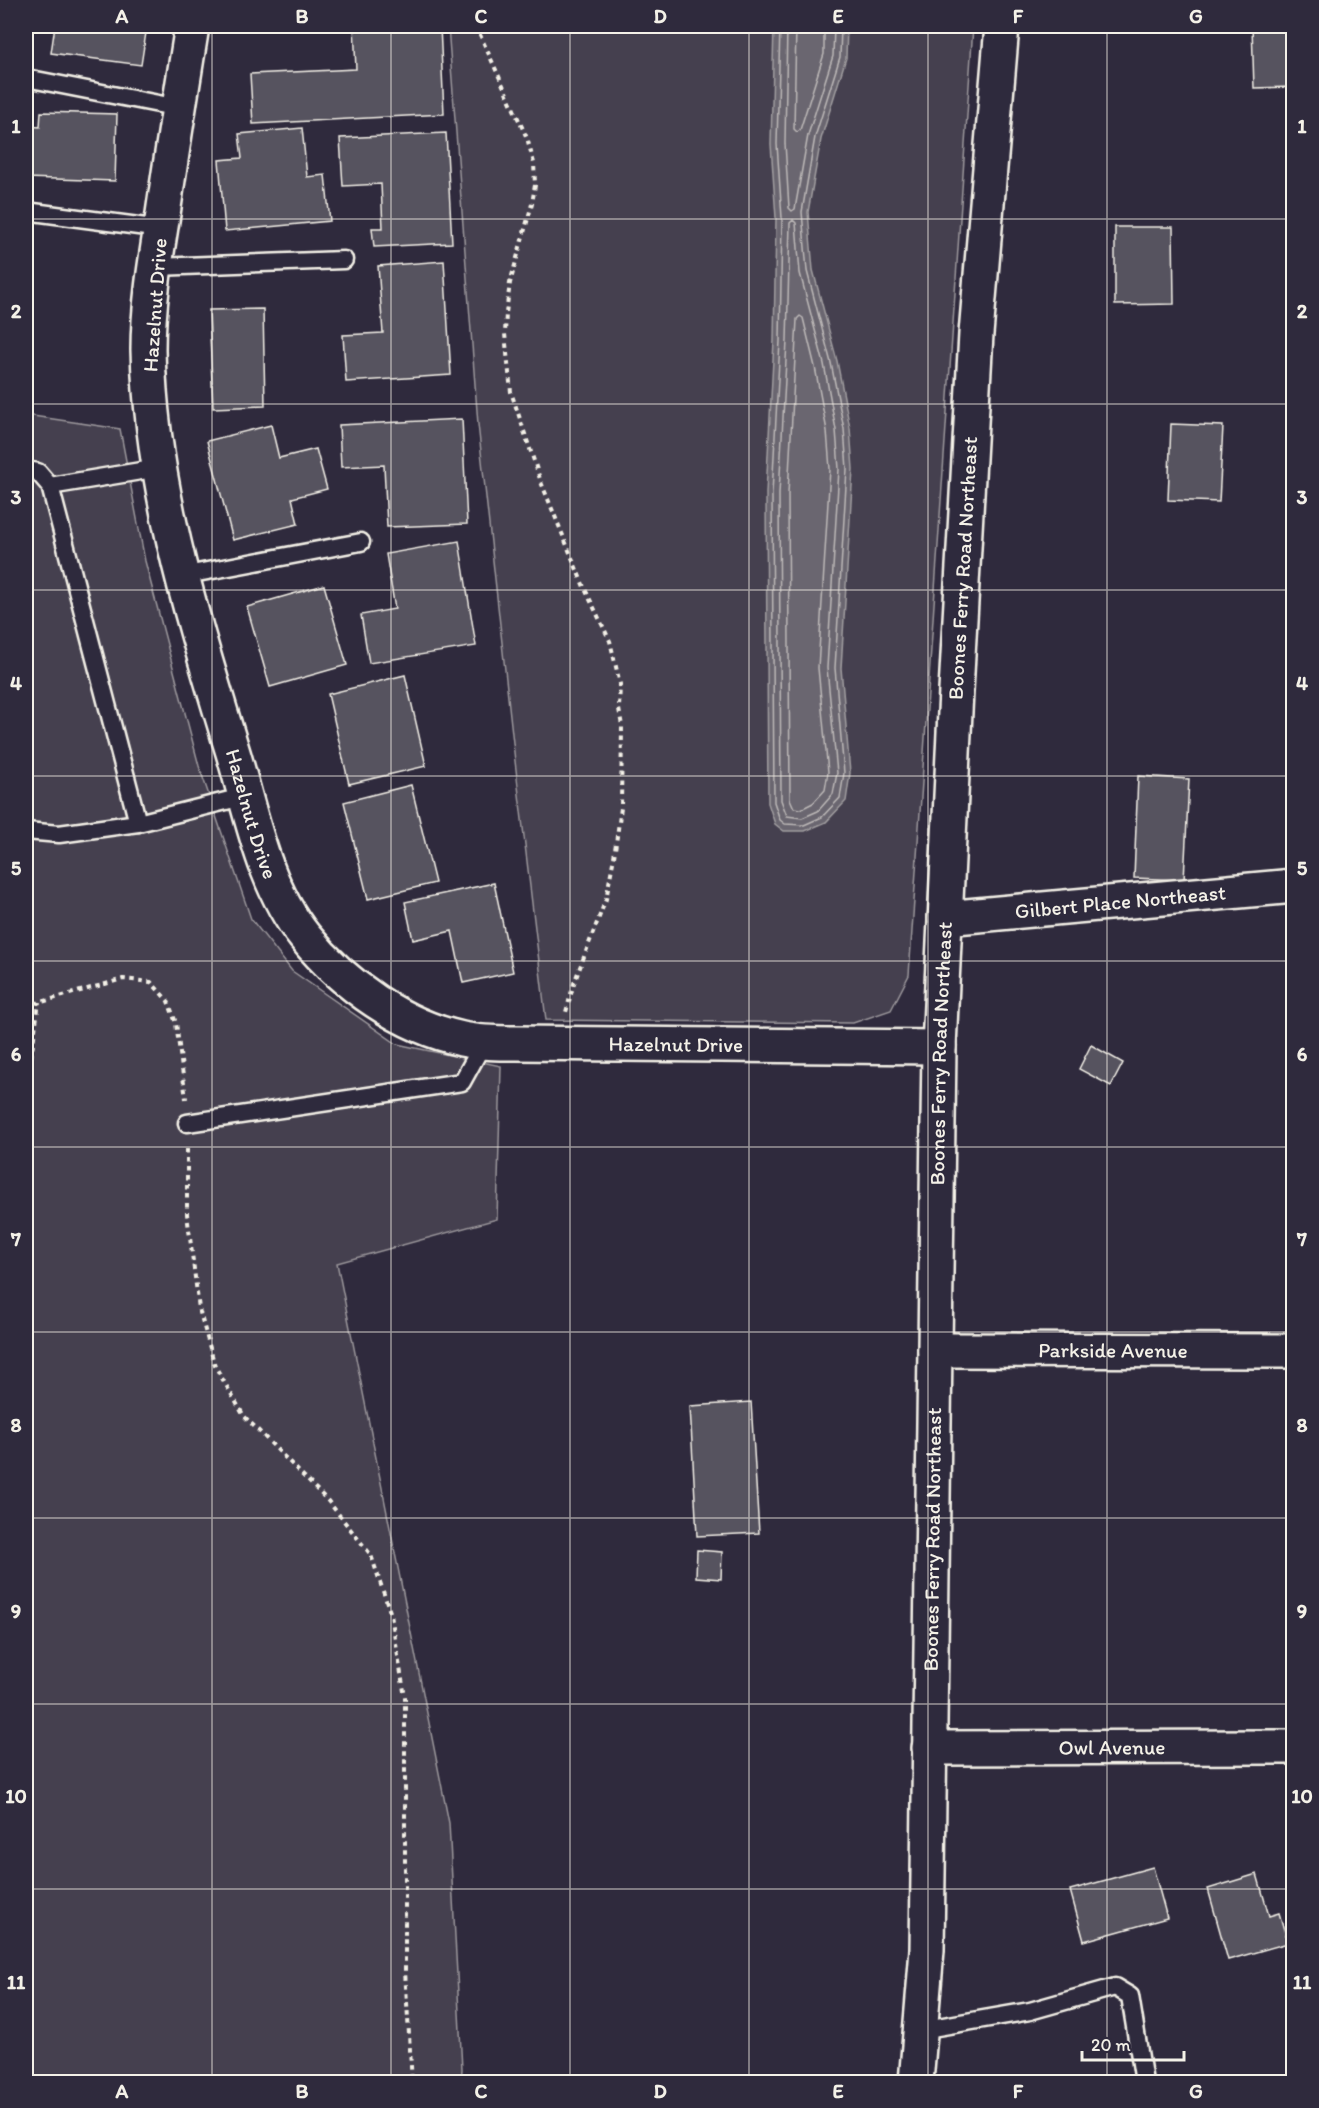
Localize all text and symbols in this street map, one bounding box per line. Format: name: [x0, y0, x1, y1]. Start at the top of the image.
text: A: [115, 4, 129, 28]
text: B: [296, 4, 309, 28]
text: C: [475, 4, 488, 28]
text: D: [653, 4, 667, 28]
text: E: [832, 4, 844, 28]
text: F: [1013, 4, 1024, 28]
text: G: [1189, 4, 1203, 28]
text: 1: [11, 114, 21, 138]
text: 1: [1297, 114, 1307, 138]
street label: Hazelnut Drive: [137, 237, 172, 373]
text: 2: [11, 299, 22, 323]
text: 2: [1297, 299, 1308, 323]
street label: Boones Ferry Road Northeast: [943, 436, 982, 700]
text: 3: [11, 485, 22, 509]
text: 3: [1297, 485, 1308, 509]
text: 4: [10, 671, 22, 695]
text: 4: [1296, 671, 1308, 695]
street label: Hazelnut Drive: [221, 746, 283, 882]
text: 5: [11, 856, 22, 880]
text: 5: [1297, 856, 1308, 880]
street label: Gilbert Place Northeast: [1014, 879, 1227, 924]
street label: Boones Ferry Road Northeast: [924, 921, 957, 1186]
street label: Hazelnut Drive: [608, 1031, 743, 1057]
text: 6: [11, 1042, 22, 1066]
text: 6: [1297, 1042, 1308, 1066]
text: 7: [10, 1227, 21, 1251]
text: 7: [1296, 1227, 1307, 1251]
street label: Parkside Avenue: [1038, 1337, 1188, 1363]
street label: Boones Ferry Road Northeast: [918, 1407, 946, 1672]
text: 8: [11, 1413, 22, 1437]
text: 8: [1297, 1413, 1308, 1437]
text: 9: [11, 1599, 21, 1623]
text: 9: [1297, 1599, 1307, 1623]
street label: Owl Avenue: [1059, 1734, 1165, 1760]
text: 10: [5, 1784, 27, 1808]
text: 10: [1291, 1784, 1313, 1808]
text: 11: [7, 1970, 26, 1994]
text: 11: [1293, 1970, 1312, 1994]
scale bar: [1082, 2024, 1184, 2062]
text: 20 m: [1091, 2034, 1131, 2056]
text: A: [115, 2079, 129, 2103]
text: B: [296, 2079, 309, 2103]
text: C: [475, 2079, 488, 2103]
text: D: [653, 2079, 667, 2103]
text: E: [832, 2079, 844, 2103]
text: F: [1013, 2079, 1024, 2103]
text: G: [1189, 2079, 1203, 2103]

